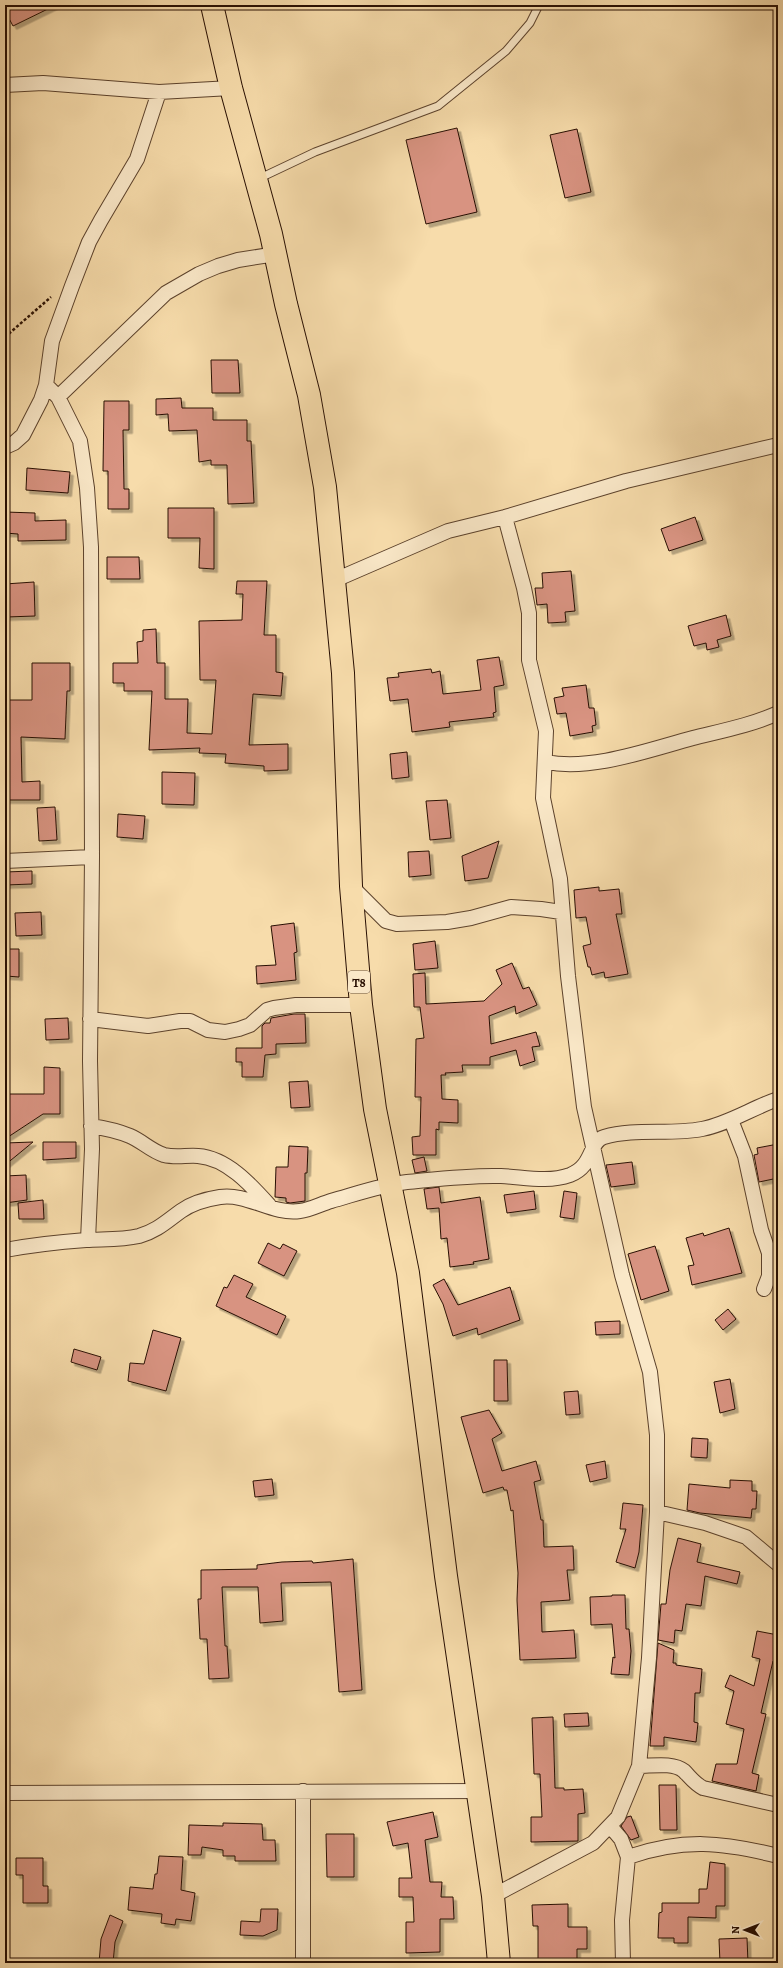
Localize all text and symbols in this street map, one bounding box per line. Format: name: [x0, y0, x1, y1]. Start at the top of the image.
road number: T8: [348, 971, 370, 993]
north arrow: [725, 1910, 765, 1950]
text: N: [728, 1926, 743, 1934]

